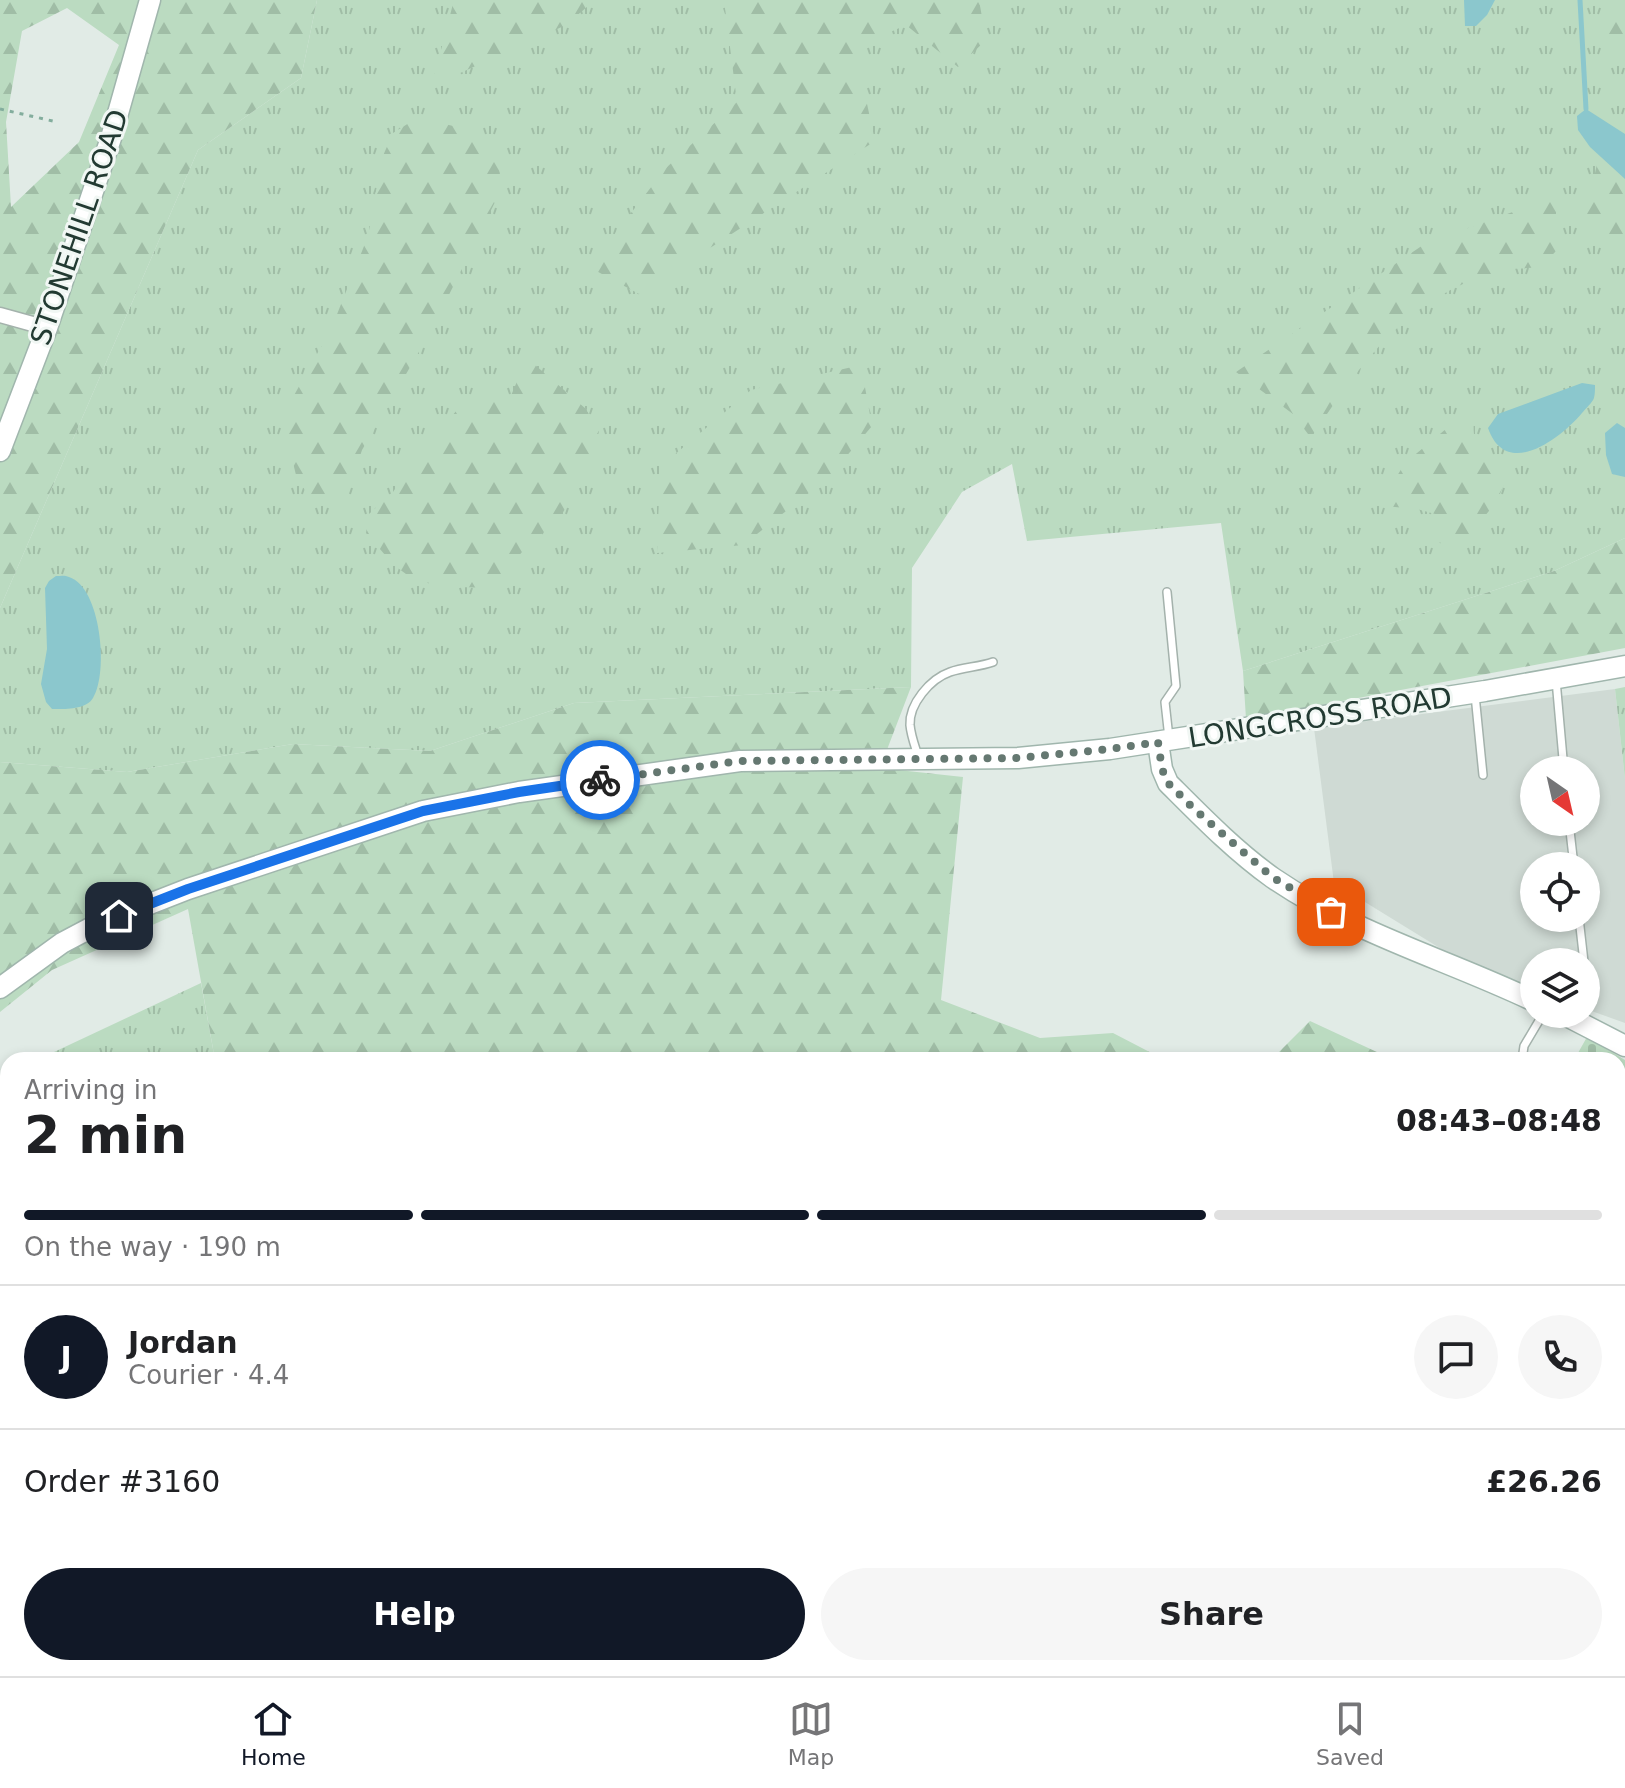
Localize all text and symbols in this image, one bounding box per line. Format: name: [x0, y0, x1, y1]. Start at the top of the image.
street label: STONEHILL ROAD: [24, 105, 135, 349]
street label: LONGCROSS ROAD: [1186, 680, 1454, 755]
courier: [560, 740, 640, 820]
north arrow: [1520, 756, 1600, 836]
map controls: [1520, 756, 1600, 1028]
icon: bike: [578, 758, 622, 802]
button: locate: [1520, 852, 1600, 932]
pin: [1297, 878, 1365, 946]
pin: [85, 882, 153, 950]
icon: bag: [1309, 890, 1353, 934]
icon: home: [97, 894, 141, 938]
button: layers: [1520, 948, 1600, 1028]
text: Arriving in: [24, 1075, 158, 1105]
text: 08:43–08:48: [1396, 1103, 1602, 1138]
text: 2 min: [24, 1105, 187, 1165]
text: On the way · 190 m: [24, 1232, 281, 1262]
button: chat: [1414, 1315, 1498, 1399]
button: phone: [1518, 1315, 1602, 1399]
text: Jordan: [128, 1325, 238, 1360]
text: J: [60, 1340, 72, 1375]
text: Courier · 4.4: [128, 1360, 289, 1390]
text: Order #3160: [24, 1464, 220, 1499]
text: £26.26: [1486, 1464, 1602, 1499]
button: Help: [24, 1568, 805, 1660]
button: Share: [821, 1568, 1602, 1660]
tab: Home: [241, 1697, 306, 1770]
tab: Map: [788, 1697, 834, 1770]
tab: Saved: [1316, 1697, 1384, 1770]

